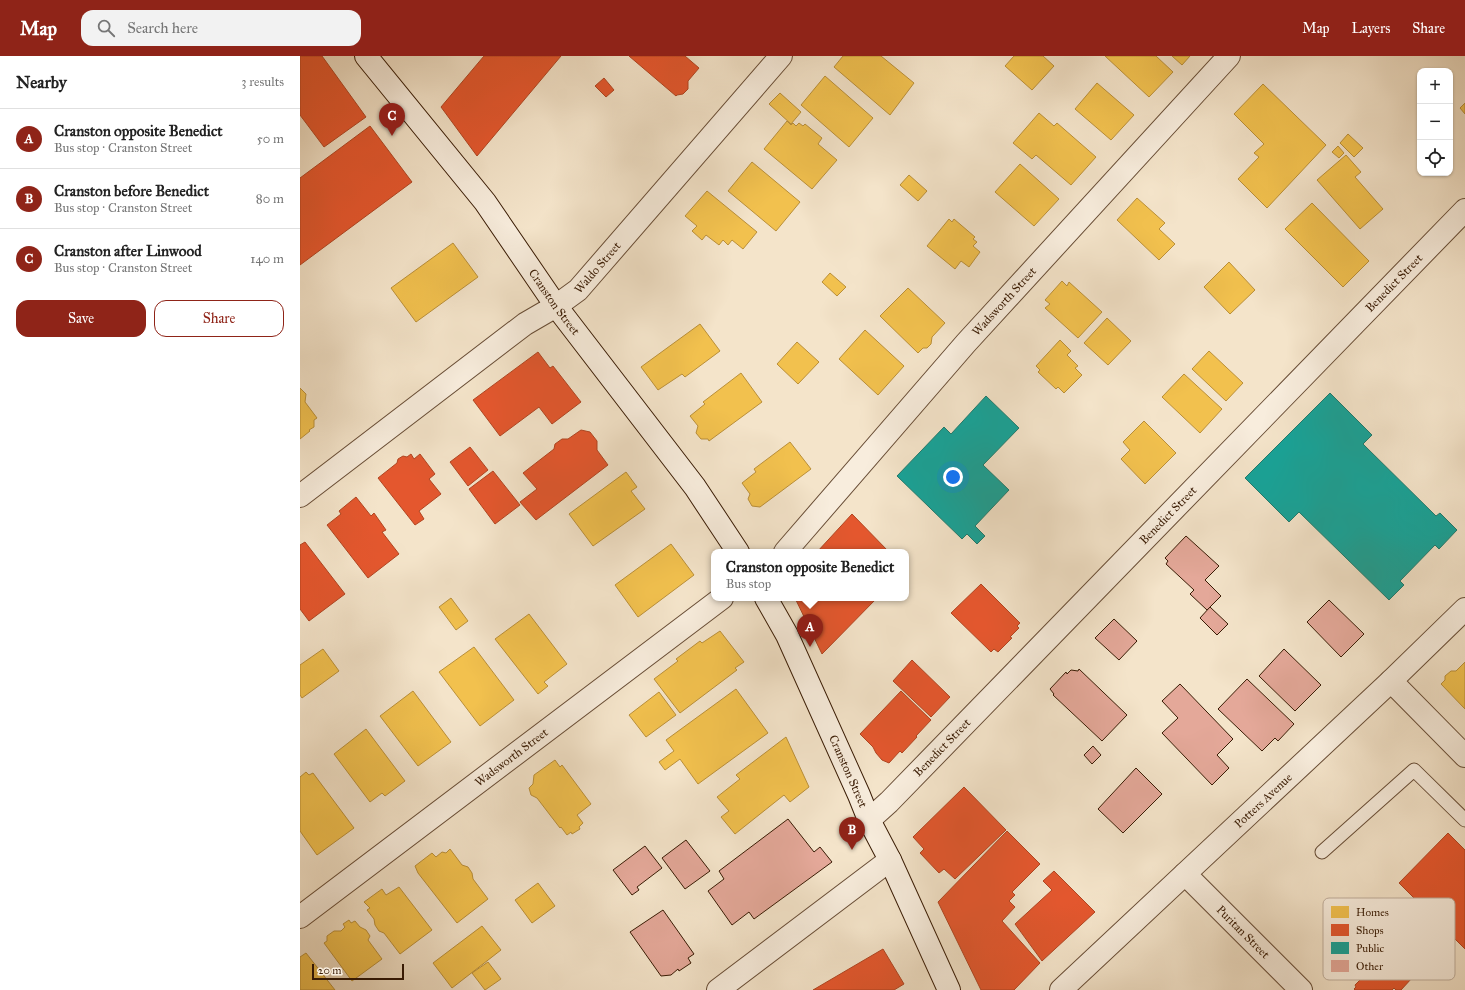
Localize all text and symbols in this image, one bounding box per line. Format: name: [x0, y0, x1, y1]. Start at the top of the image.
search box: [81, 10, 361, 46]
text: Map: [20, 17, 57, 40]
icon: search: [95, 17, 117, 39]
text: Search here: [127, 19, 198, 37]
text: Map: [1302, 20, 1330, 37]
text: Layers: [1352, 20, 1390, 37]
text: Share: [1412, 20, 1445, 37]
map controls: [1417, 68, 1453, 176]
button: +: [1417, 68, 1453, 104]
text: Nearby: [16, 72, 67, 93]
text: 3 results: [241, 74, 284, 90]
pin: C: [379, 103, 405, 136]
button: −: [1417, 104, 1453, 140]
text: Cranston opposite Benedict: [54, 122, 223, 140]
text: A: [25, 131, 33, 147]
text: 50 m: [257, 131, 284, 147]
text: Bus stop · Cranston Street: [54, 140, 192, 156]
button: locate: [1417, 140, 1453, 176]
text: Cranston before Benedict: [54, 182, 209, 200]
text: B: [25, 191, 33, 207]
text: 80 m: [256, 191, 284, 207]
text: Bus stop · Cranston Street: [54, 200, 192, 216]
street label: Waldo Street: [571, 238, 624, 296]
text: Cranston after Linwood: [54, 242, 202, 260]
text: C: [25, 251, 33, 267]
text: 140 m: [250, 251, 284, 267]
street label: Benedict Street: [1363, 251, 1426, 315]
text: Bus stop · Cranston Street: [54, 260, 192, 276]
street label: Wadsworth Street: [969, 264, 1040, 339]
street label: Cranston Street: [526, 266, 583, 338]
button: Save: [16, 300, 146, 337]
button: Share: [154, 300, 284, 337]
your location: [943, 467, 963, 487]
street label: Benedict Street: [1137, 483, 1200, 547]
popup: [711, 549, 909, 601]
text: Cranston opposite Benedict: [726, 558, 894, 576]
text: Bus stop: [726, 576, 771, 592]
pin: A: [797, 614, 823, 647]
street label: Benedict Street: [911, 715, 974, 779]
street label: Wadsworth Street: [472, 725, 551, 789]
street label: Cranston Street: [826, 733, 871, 810]
street label: Potters Avenue: [1231, 770, 1295, 831]
pin: B: [839, 817, 865, 850]
legend: [1323, 898, 1455, 980]
street label: Puritan Street: [1214, 903, 1273, 962]
text: Homes: [1356, 906, 1389, 919]
text: Shops: [1356, 924, 1384, 937]
text: Public: [1356, 942, 1384, 955]
text: Other: [1356, 960, 1384, 973]
scale bar: [312, 962, 404, 981]
text: 20 m: [318, 964, 341, 977]

